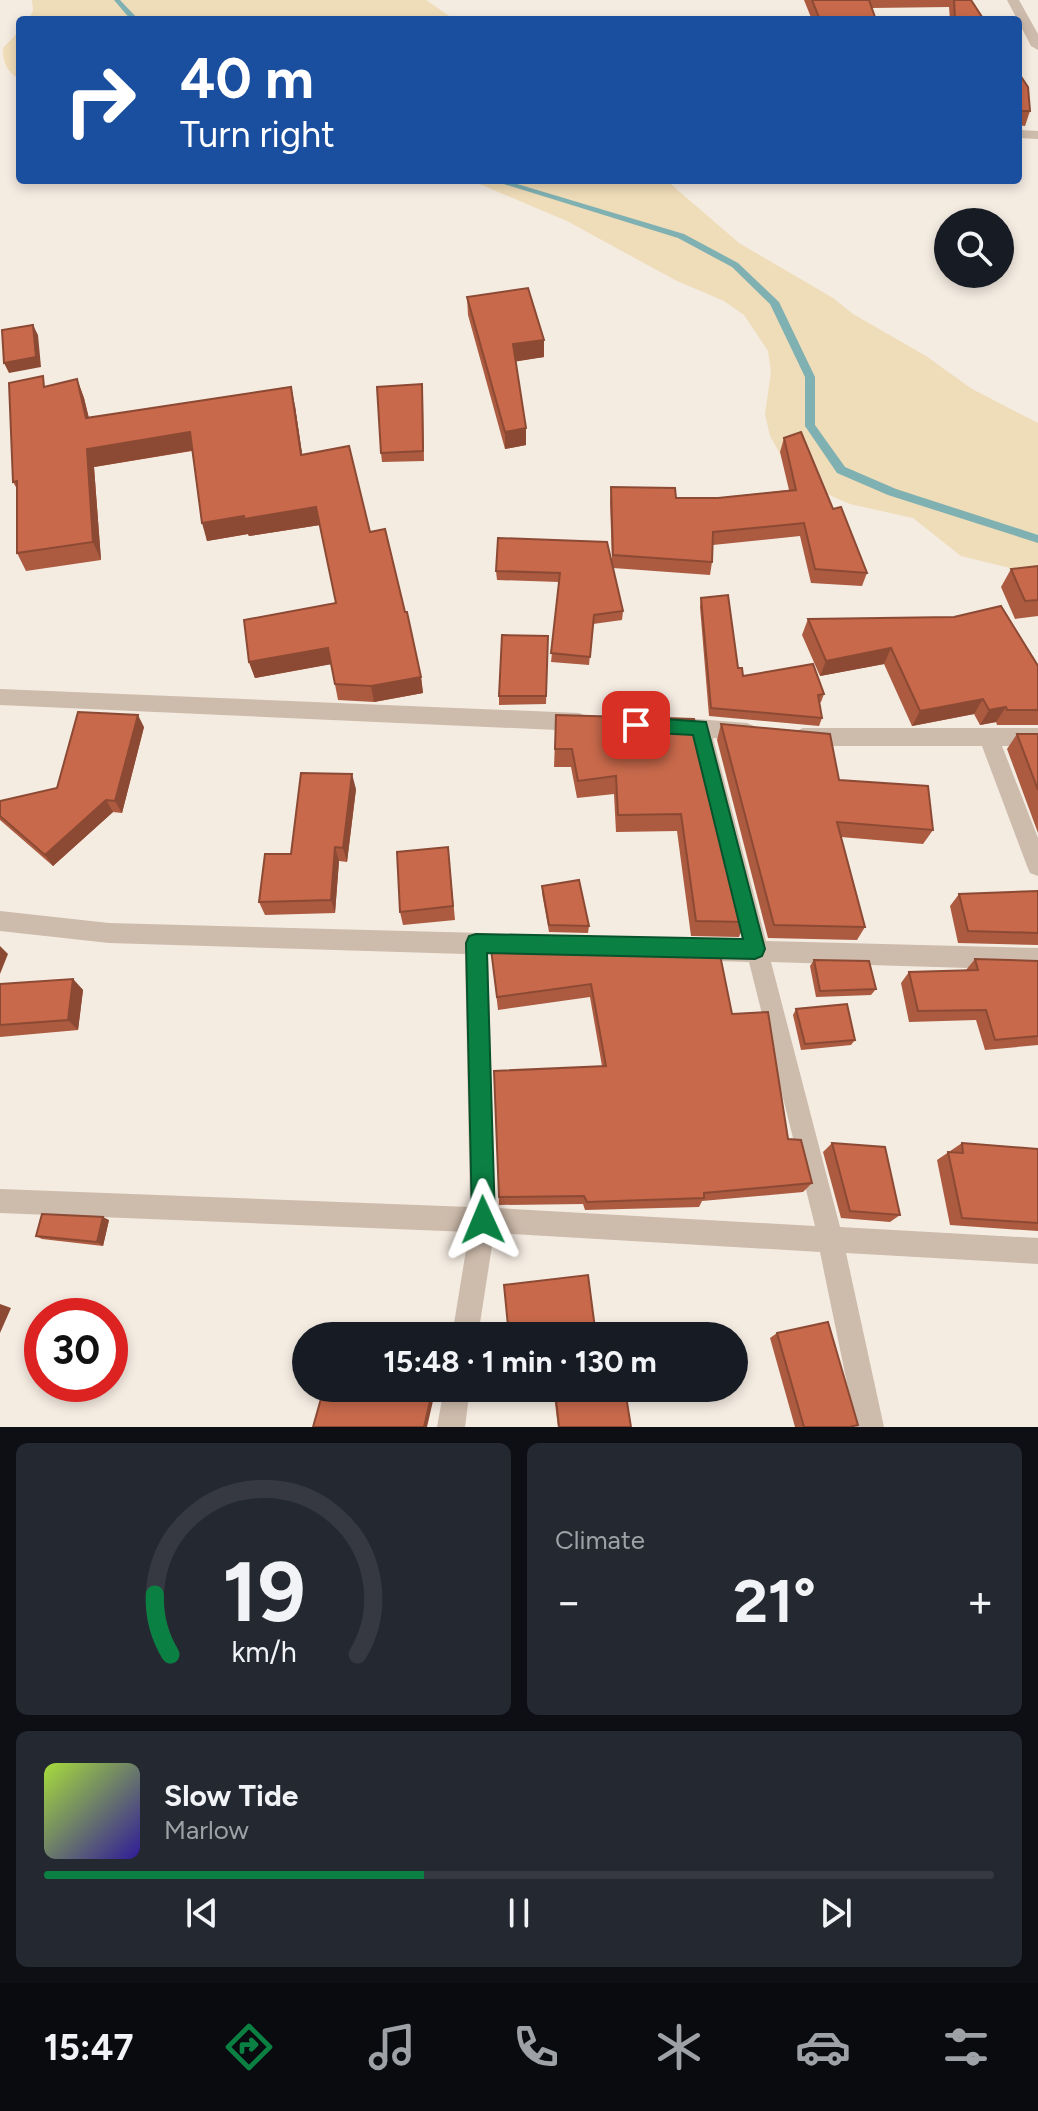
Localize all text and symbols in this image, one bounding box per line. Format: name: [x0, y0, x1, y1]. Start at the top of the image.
text: 40 m: [180, 45, 314, 112]
icon: right: [48, 48, 152, 152]
text: Turn right: [180, 113, 335, 156]
map controls: [934, 208, 1014, 288]
button: search: [934, 208, 1014, 288]
pin: [602, 691, 670, 759]
icon: arrive: [614, 703, 658, 747]
position arrow: [441, 1178, 525, 1262]
speed limit sign: 30: [24, 1298, 128, 1402]
text: 15:48 · 1 min · 130 m: [383, 1343, 657, 1380]
text: Climate: [555, 1524, 645, 1556]
text: 19: [222, 1542, 305, 1642]
text: 21°: [733, 1565, 816, 1637]
text: −: [555, 1575, 582, 1628]
text: +: [967, 1575, 994, 1628]
text: km/h: [231, 1635, 296, 1669]
text: Slow Tide: [164, 1777, 298, 1814]
text: Marlow: [164, 1814, 249, 1846]
icon: previous: [180, 1891, 224, 1935]
icon: pause: [497, 1891, 541, 1935]
icon: next: [814, 1891, 858, 1935]
icon: directions: [221, 2019, 277, 2075]
icon: music: [364, 2019, 420, 2075]
icon: phone: [508, 2019, 564, 2075]
icon: climate: [651, 2019, 707, 2075]
icon: car: [795, 2019, 851, 2075]
icon: filters: [938, 2019, 994, 2075]
text: 15:47: [44, 2026, 133, 2069]

